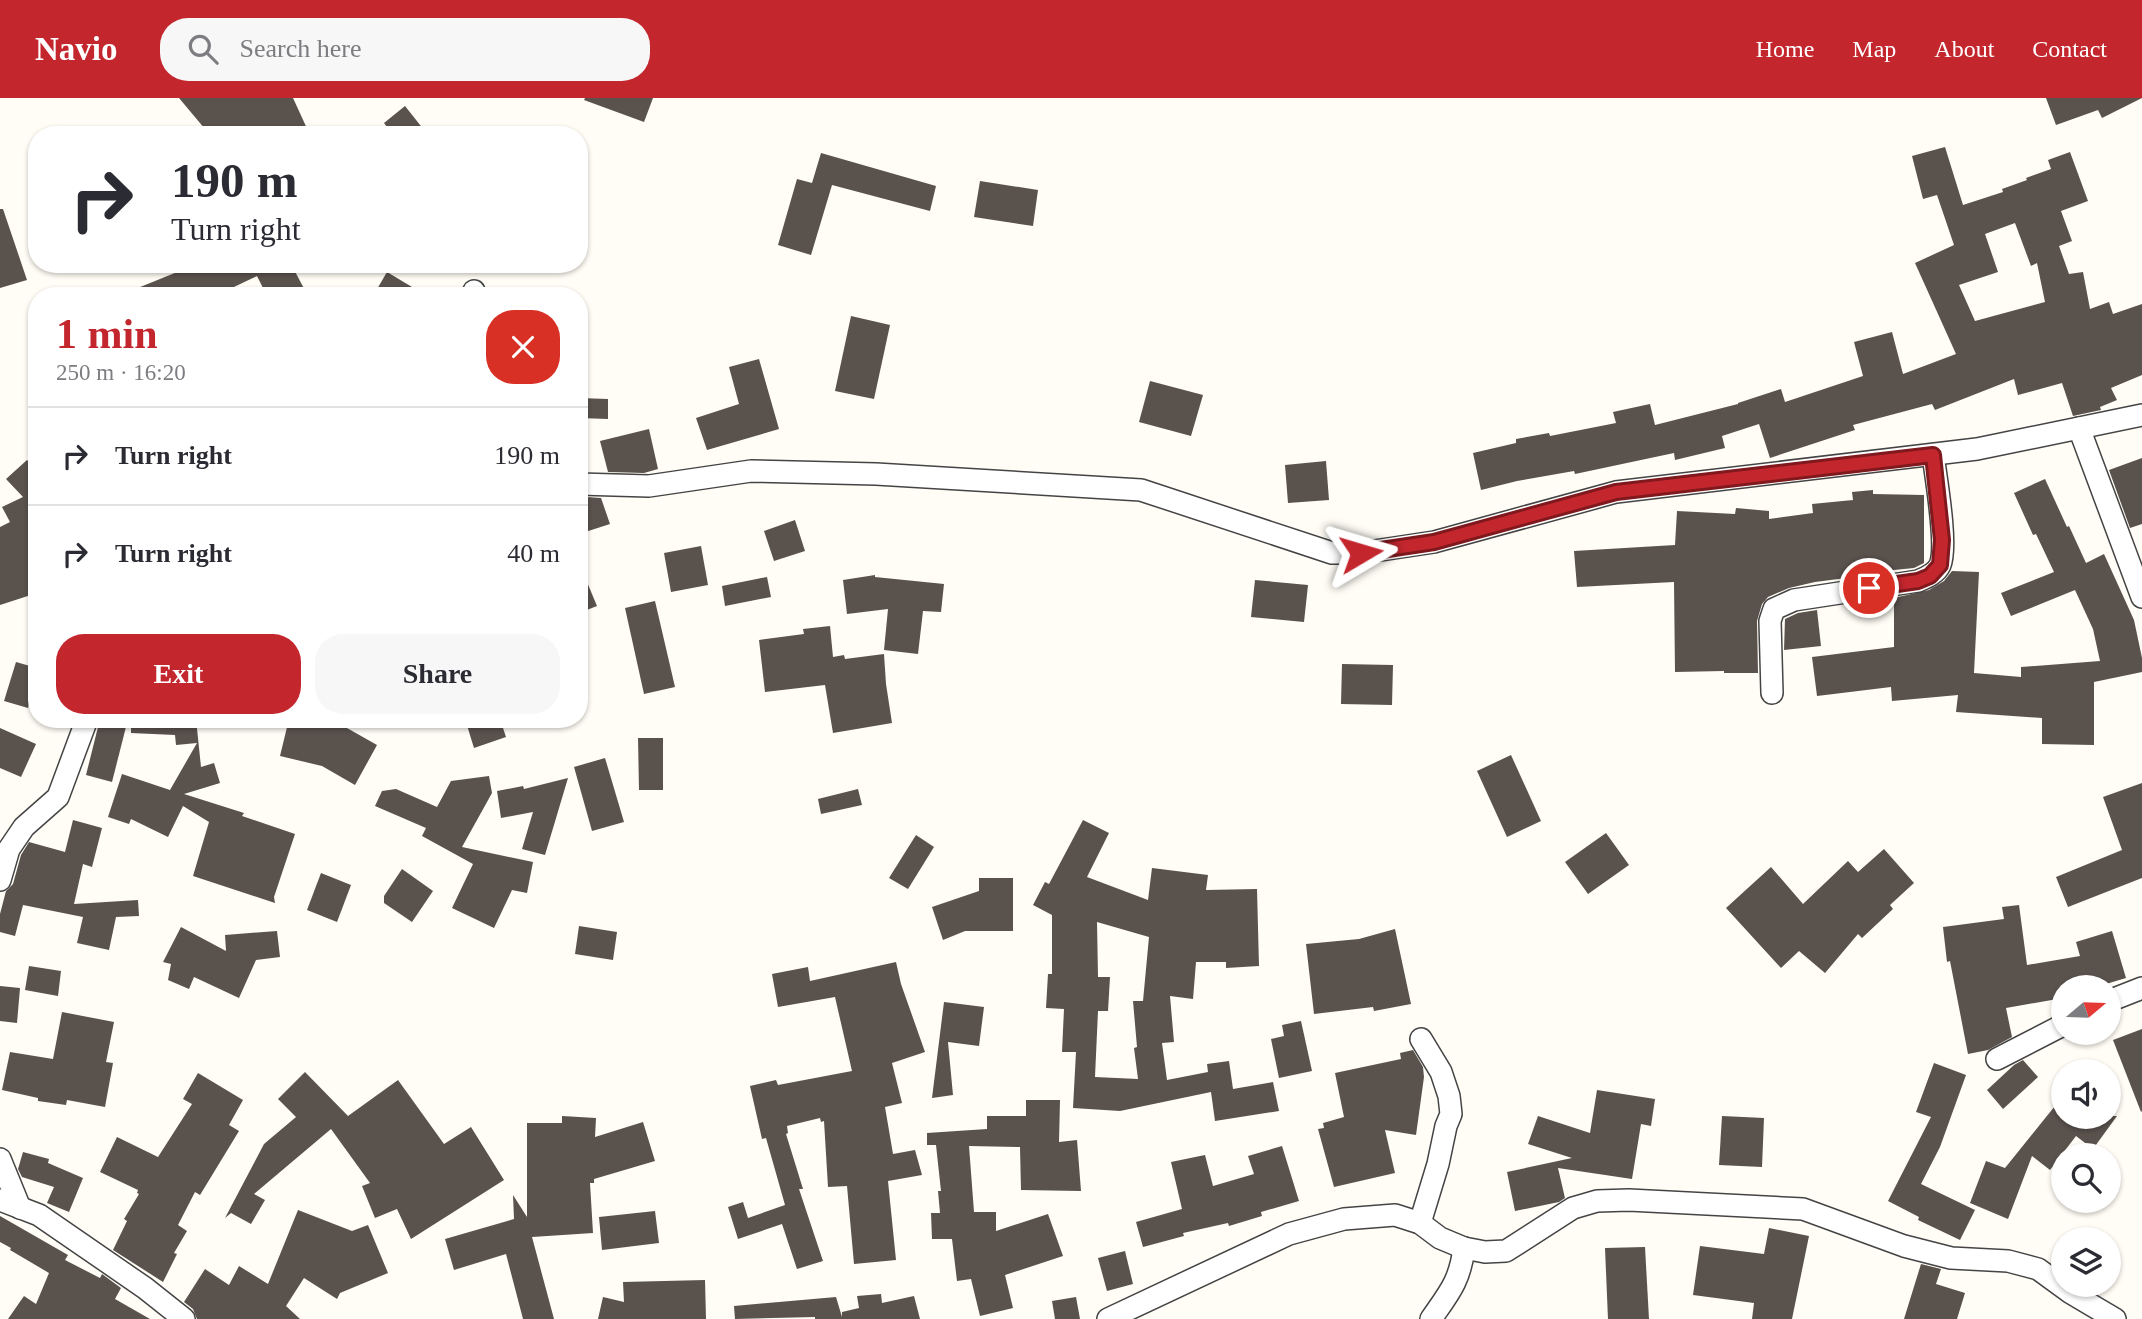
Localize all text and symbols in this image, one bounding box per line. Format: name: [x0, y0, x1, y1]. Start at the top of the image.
search box: [160, 18, 650, 81]
icon: search: [184, 30, 222, 68]
text: Navio: [35, 31, 118, 67]
text: Search here: [240, 34, 361, 63]
text: Home: [1756, 36, 1814, 62]
text: Map: [1852, 36, 1896, 62]
text: About: [1934, 36, 1994, 62]
text: Contact: [2032, 36, 2107, 62]
text: 190 m: [171, 153, 298, 208]
icon: right: [56, 154, 147, 245]
text: Turn right: [171, 211, 301, 247]
button: close: [486, 310, 560, 384]
text: 1 min: [56, 311, 158, 357]
text: 250 m · 16:20: [56, 360, 186, 385]
icon: right: [56, 437, 94, 475]
text: Turn right: [115, 441, 232, 470]
text: 190 m: [494, 441, 560, 470]
position arrow: [1324, 516, 1398, 590]
icon: right: [56, 535, 94, 573]
text: Turn right: [115, 539, 232, 568]
text: 40 m: [507, 539, 560, 568]
pin: [1839, 558, 1899, 618]
icon: arrive: [1850, 569, 1888, 607]
button: Exit: [56, 634, 301, 714]
button: Share: [315, 634, 560, 714]
north arrow: [2051, 975, 2121, 1045]
map controls: [2051, 975, 2121, 1297]
button: sound: [2051, 1059, 2121, 1129]
button: search: [2051, 1143, 2121, 1213]
button: layers: [2051, 1227, 2121, 1297]

